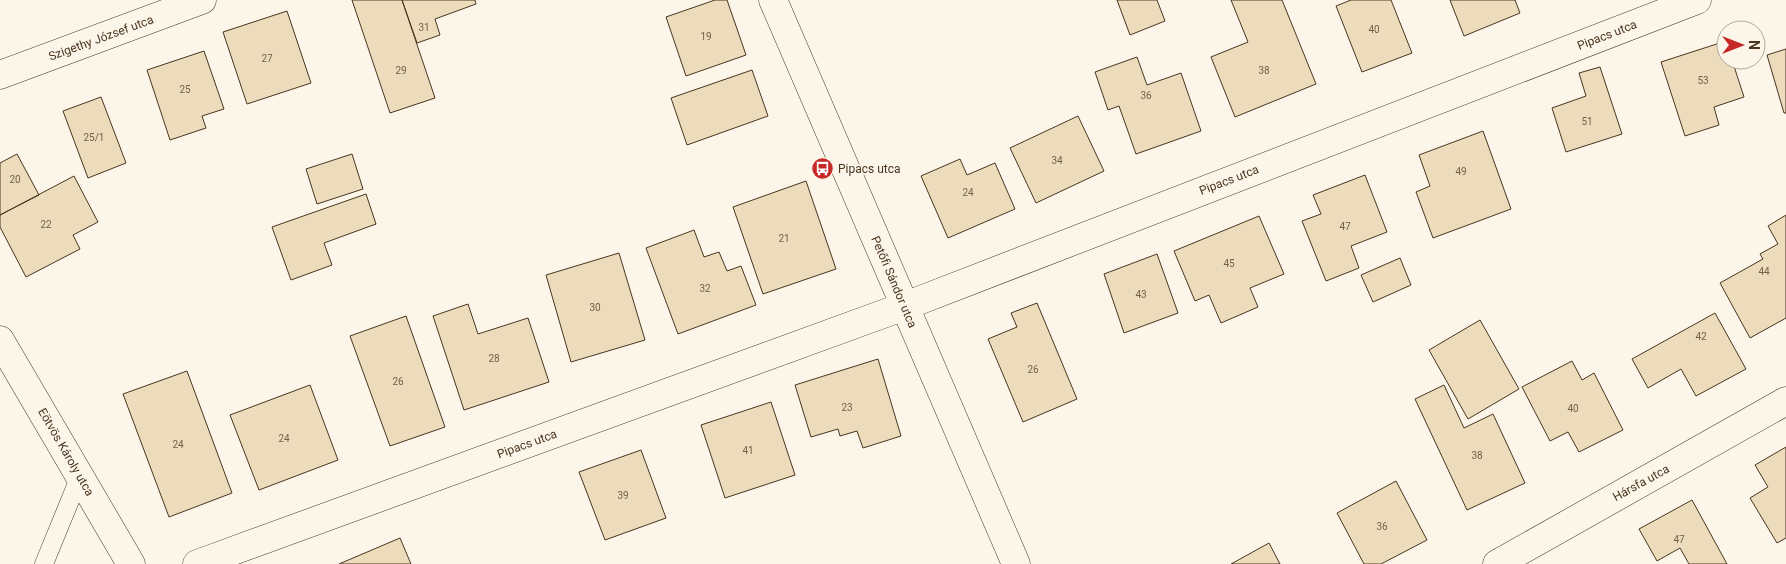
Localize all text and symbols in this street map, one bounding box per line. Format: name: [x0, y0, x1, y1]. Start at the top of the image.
street label: Szigethy József utca: [47, 12, 155, 64]
street label: Pipacs utca: [1575, 17, 1639, 53]
north arrow: [1716, 20, 1766, 70]
house number: 31: [418, 22, 430, 33]
house number: 40: [1368, 24, 1380, 35]
house number: 19: [700, 31, 712, 42]
text: N: [1746, 40, 1762, 50]
house number: 27: [261, 53, 273, 64]
house number: 29: [395, 65, 407, 76]
house number: 38: [1258, 65, 1270, 76]
house number: 53: [1697, 75, 1709, 86]
house number: 25: [179, 84, 191, 95]
house number: 36: [1140, 90, 1152, 101]
house number: 51: [1581, 116, 1593, 127]
house number: 25/1: [84, 132, 105, 143]
house number: 34: [1051, 155, 1063, 166]
bus stop icon: Pipacs utca: [810, 157, 834, 181]
place label: Pipacs utca: [838, 162, 901, 176]
street label: Pipacs utca: [1197, 162, 1261, 198]
house number: 49: [1455, 166, 1467, 177]
house number: 20: [9, 174, 21, 185]
house number: 24: [962, 187, 974, 198]
house number: 22: [40, 219, 52, 230]
house number: 47: [1339, 221, 1351, 232]
house number: 21: [778, 233, 790, 244]
street label: Petőfi Sándor utca: [868, 234, 920, 330]
house number: 45: [1223, 258, 1235, 269]
house number: 44: [1758, 266, 1770, 277]
house number: 32: [699, 283, 711, 294]
house number: 43: [1135, 289, 1147, 300]
house number: 30: [589, 302, 601, 313]
house number: 42: [1695, 331, 1707, 342]
house number: 28: [488, 353, 500, 364]
house number: 26: [1027, 364, 1039, 375]
house number: 26: [392, 376, 404, 387]
house number: 23: [841, 402, 853, 413]
house number: 40: [1567, 403, 1579, 414]
street label: Eötvös Károly utca: [35, 406, 97, 498]
street label: Pipacs utca: [495, 427, 559, 461]
house number: 24: [278, 433, 290, 444]
house number: 24: [172, 439, 184, 450]
house number: 41: [742, 445, 754, 456]
house number: 38: [1471, 450, 1483, 461]
street label: Hársfa utca: [1610, 462, 1672, 504]
house number: 39: [617, 490, 629, 501]
house number: 36: [1376, 521, 1388, 532]
house number: 47: [1673, 534, 1685, 545]

